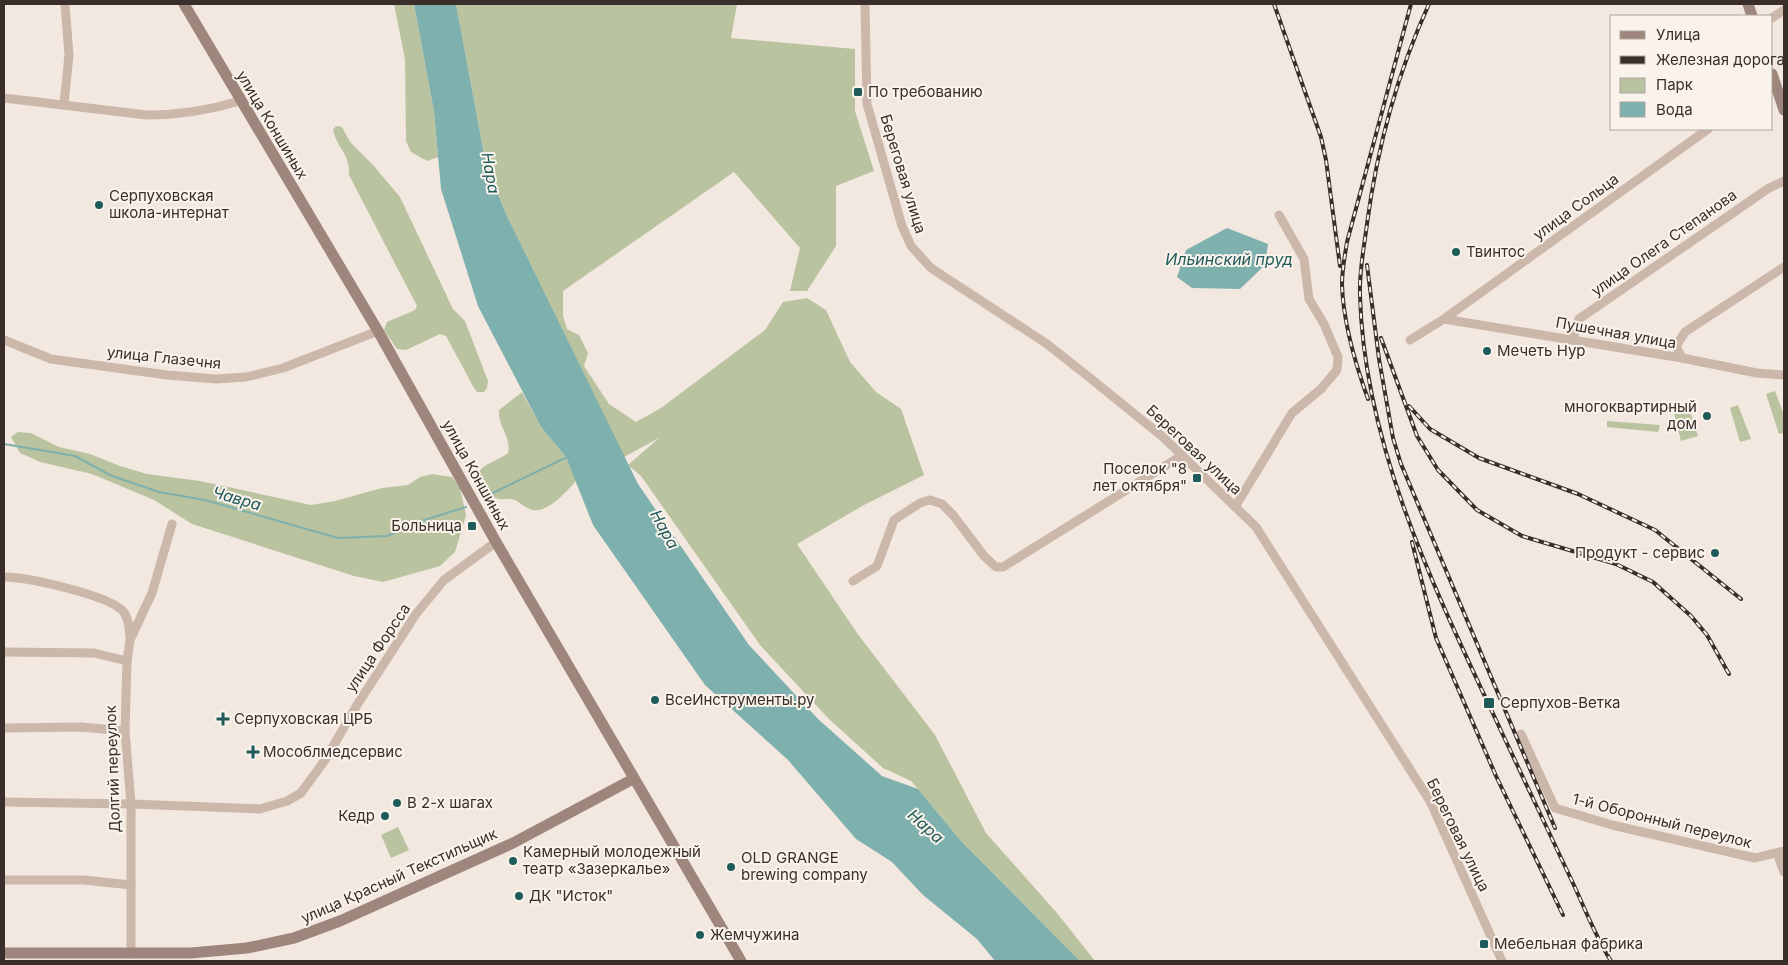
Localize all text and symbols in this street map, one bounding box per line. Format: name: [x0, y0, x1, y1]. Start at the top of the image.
legend: [1610, 15, 1773, 130]
text: Улица: [1656, 25, 1700, 44]
text: Железная дорога: [1656, 50, 1785, 69]
street label: улица Коншиных: [232, 67, 312, 183]
text: Парк: [1656, 75, 1693, 94]
place label: По требованию: [868, 82, 983, 101]
marker: По требованию: [852, 86, 864, 98]
text: Вода: [1656, 100, 1693, 119]
street label: Береговая улица: [876, 112, 931, 236]
water label: Нара: [478, 151, 504, 195]
street label: улица Сольца: [1529, 169, 1622, 244]
street label: улица Олега Степанова: [1587, 185, 1740, 300]
place label: Серпуховская школа-интернат: [109, 186, 229, 222]
marker: Серпуховская школа-интернат: [93, 199, 105, 211]
place label: Твинтос: [1466, 242, 1525, 261]
marker: Твинтос: [1450, 246, 1462, 258]
water label: Ильинский пруд: [1165, 249, 1293, 269]
street label: Пушечная улица: [1554, 313, 1678, 352]
place label: Мечеть Нур: [1497, 341, 1586, 360]
street label: улица Глазечня: [106, 342, 222, 373]
marker: Мечеть Нур: [1481, 345, 1493, 357]
place label: многоквартирный дом: [1564, 397, 1697, 433]
street label: Береговая улица: [1143, 400, 1246, 499]
marker: многоквартирный дом: [1701, 410, 1713, 422]
street label: улица Коншиных: [438, 416, 515, 533]
place label: Поселок "8 лет октября": [1093, 459, 1187, 495]
marker: Поселок "8 лет октября": [1191, 472, 1203, 484]
water label: Чавра: [210, 482, 264, 515]
water label: Нара: [646, 506, 684, 552]
place label: Больница: [391, 516, 462, 535]
marker: Больница: [466, 520, 478, 532]
place label: Продукт - сервис: [1575, 543, 1705, 562]
marker: Продукт - сервис: [1709, 547, 1721, 559]
street label: улица Форсса: [341, 600, 414, 696]
place label: ВсеИнструменты.ру: [665, 690, 815, 709]
place label: Серпухов-Ветка: [1500, 693, 1620, 712]
marker: ВсеИнструменты.ру: [649, 694, 661, 706]
marker: Серпухов-Ветка: [1482, 696, 1496, 710]
street label: Долгий переулок: [101, 705, 124, 833]
place label: Серпуховская ЦРБ: [234, 709, 373, 728]
marker: Серпуховская ЦРБ: [216, 712, 230, 726]
place label: Мособлмедсервис: [263, 742, 403, 761]
marker: Мособлмедсервис: [247, 746, 259, 758]
street label: Береговая улица: [1423, 775, 1494, 895]
street label: 1-й Оборонный переулок: [1570, 789, 1754, 852]
place label: В 2-х шагах: [407, 793, 493, 812]
marker: В 2-х шагах: [391, 797, 403, 809]
water label: Нара: [904, 805, 948, 847]
place label: Кедр: [338, 806, 375, 825]
marker: Кедр: [379, 810, 391, 822]
street label: улица Красный Текстильщик: [298, 824, 500, 927]
place label: Камерный молодежный театр «Зазеркалье»: [523, 842, 701, 878]
place label: OLD GRANGE brewing company: [741, 848, 868, 884]
marker: Камерный молодежный театр «Зазеркалье»: [507, 855, 519, 867]
marker: OLD GRANGE brewing company: [725, 861, 737, 873]
place label: ДК "Исток": [529, 886, 613, 905]
marker: ДК "Исток": [513, 890, 525, 902]
place label: Жемчужина: [710, 925, 799, 944]
marker: Жемчужина: [694, 929, 706, 941]
place label: Мебельная фабрика: [1494, 934, 1643, 953]
marker: Мебельная фабрика: [1478, 938, 1490, 950]

